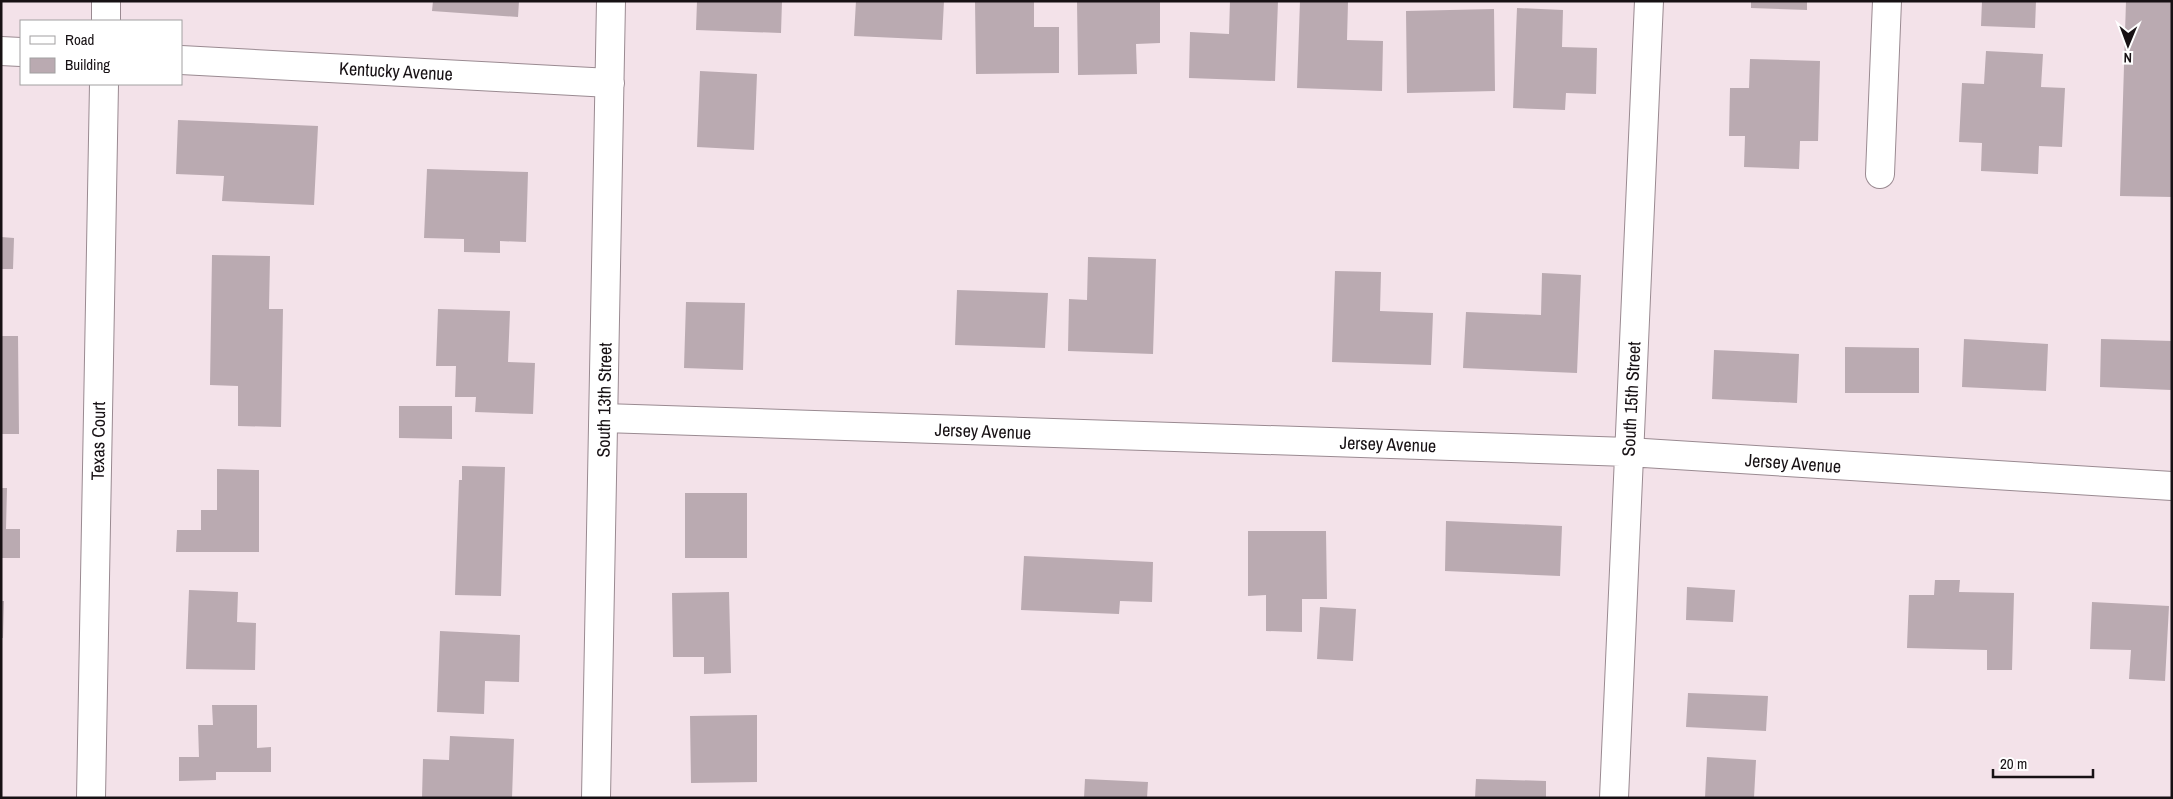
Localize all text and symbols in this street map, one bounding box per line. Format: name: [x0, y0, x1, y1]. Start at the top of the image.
legend: [20, 20, 182, 85]
north arrow: [2103, 20, 2153, 70]
text: Road: [65, 29, 94, 50]
text: N: [2123, 49, 2132, 67]
text: Building: [65, 54, 110, 75]
street label: Kentucky Avenue: [339, 56, 453, 86]
street label: South 15th Street: [1616, 341, 1646, 457]
street label: South 13th Street: [590, 342, 618, 458]
street label: Texas Court: [85, 401, 111, 481]
street label: Jersey Avenue: [934, 417, 1032, 445]
street label: Jersey Avenue: [1339, 430, 1437, 458]
street label: Jersey Avenue: [1744, 447, 1842, 479]
scale bar: [1993, 746, 2093, 778]
text: 20 m: [2000, 753, 2027, 774]

